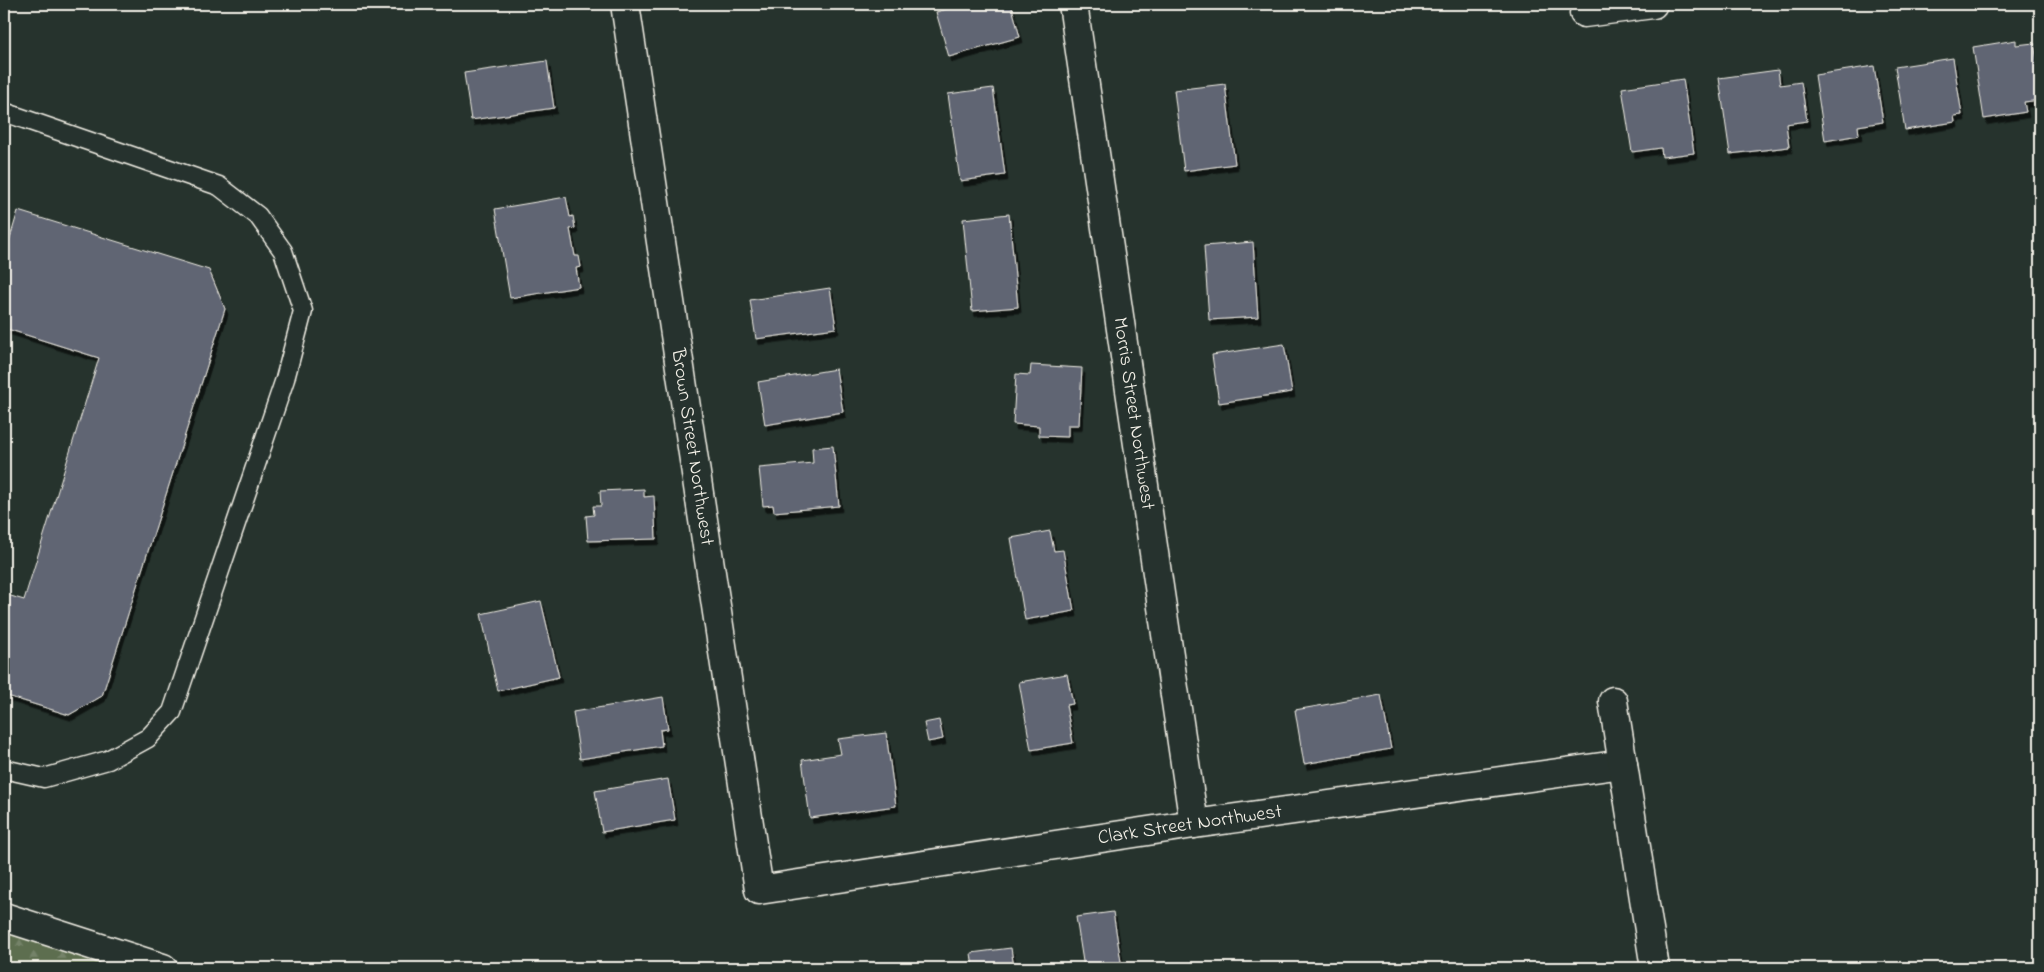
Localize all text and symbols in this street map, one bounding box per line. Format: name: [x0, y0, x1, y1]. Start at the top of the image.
street label: Morris Street Northwest: [1105, 315, 1162, 512]
street label: Brown Street Northwest: [663, 345, 721, 548]
street label: Clark Street Northwest: [1096, 797, 1284, 853]

